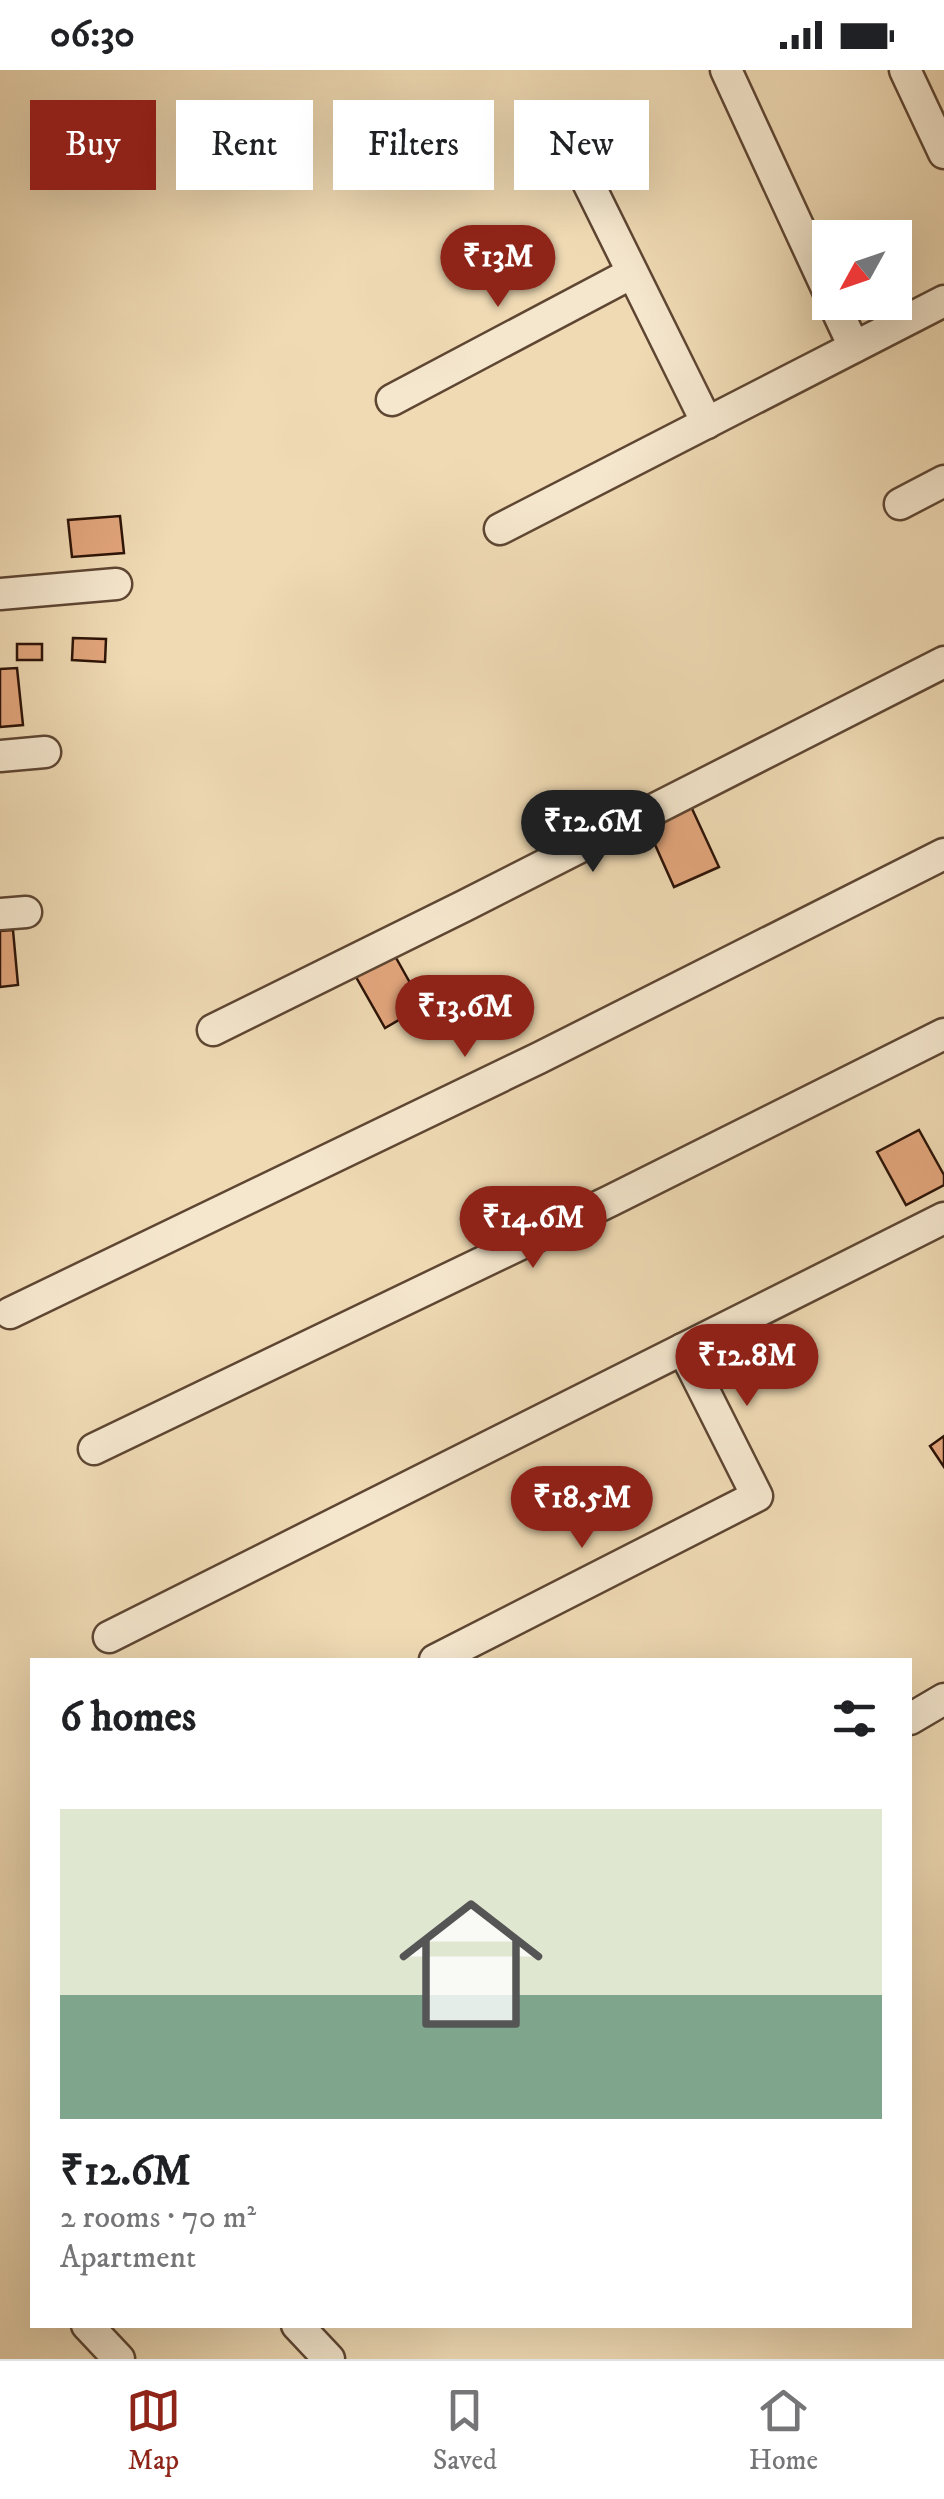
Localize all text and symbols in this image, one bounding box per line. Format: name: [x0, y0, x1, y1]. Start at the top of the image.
text: 06:30: [50, 11, 135, 59]
chip: Buy: [30, 100, 156, 190]
chip: Rent: [176, 100, 313, 190]
chip: Filters: [333, 100, 494, 190]
chip: New: [514, 100, 649, 190]
north arrow: [812, 220, 912, 320]
map controls: [812, 220, 912, 320]
pin: ₹13M: [439, 225, 557, 310]
text: ₹13M: [462, 237, 534, 277]
pin: ₹12.6M: [512, 790, 674, 875]
text: ₹12.6M: [543, 802, 643, 842]
pin: ₹13.6M: [384, 975, 546, 1060]
text: ₹13.6M: [417, 987, 513, 1027]
pin: ₹14.6M: [452, 1186, 614, 1271]
text: ₹14.6M: [482, 1198, 584, 1238]
pin: ₹12.8M: [666, 1324, 828, 1409]
text: ₹12.8M: [697, 1336, 797, 1376]
pin: ₹18.5M: [501, 1466, 663, 1551]
text: ₹18.5M: [533, 1478, 631, 1518]
icon: filters: [827, 1691, 882, 1746]
text: 6 homes: [60, 1692, 196, 1744]
icon: home: [381, 1874, 561, 2054]
text: ₹12.6M: [60, 2146, 191, 2198]
text: 2 rooms · 70 m²: [60, 2198, 256, 2238]
text: Apartment: [60, 2238, 196, 2278]
tab: Map: [126, 2383, 181, 2478]
tab: Saved: [433, 2383, 497, 2478]
tab: Home: [749, 2383, 818, 2478]

